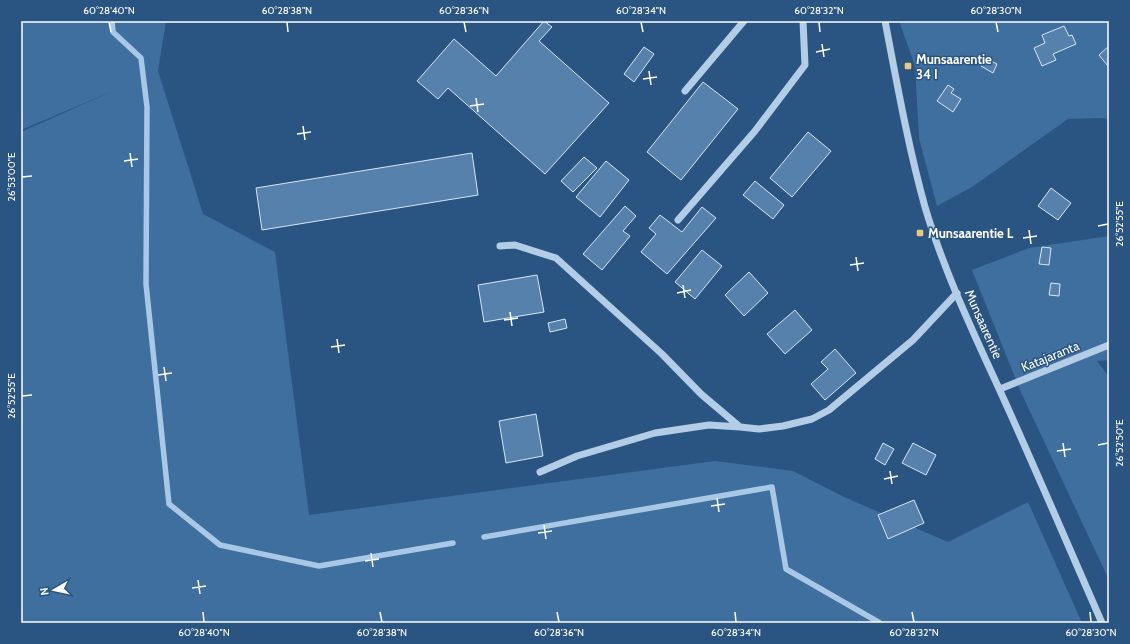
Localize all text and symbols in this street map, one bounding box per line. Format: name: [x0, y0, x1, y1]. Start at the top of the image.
text: 60°28'40"N: [83, 4, 135, 17]
text: 60°28'38"N: [262, 4, 312, 17]
text: 60°28'36"N: [439, 4, 489, 17]
text: 60°28'34"N: [616, 4, 666, 17]
text: 60°28'32"N: [794, 4, 844, 17]
text: 60°28'30"N: [970, 4, 1022, 17]
place label: Munsaarentie 34 I: [916, 51, 992, 82]
marker: Munsaarentie 34 I: [903, 61, 913, 71]
text: 26°53'00"E: [5, 152, 18, 201]
text: 26°52'55"E: [1113, 201, 1126, 247]
place label: Munsaarentie L: [928, 225, 1014, 241]
marker: Munsaarentie L: [915, 228, 925, 238]
street label: Munsaarentie: [962, 287, 1006, 361]
street label: Katajaranta: [1019, 337, 1082, 376]
text: 26°52'55"E: [5, 373, 18, 419]
text: 26°52'50"E: [1113, 419, 1126, 467]
north arrow: [34, 570, 74, 610]
text: N: [37, 587, 52, 597]
text: 60°28'40"N: [178, 626, 230, 639]
text: 60°28'38"N: [357, 626, 407, 639]
text: 60°28'36"N: [534, 626, 584, 639]
text: 60°28'34"N: [711, 626, 761, 639]
text: 60°28'32"N: [889, 626, 939, 639]
text: 60°28'30"N: [1065, 626, 1117, 639]

